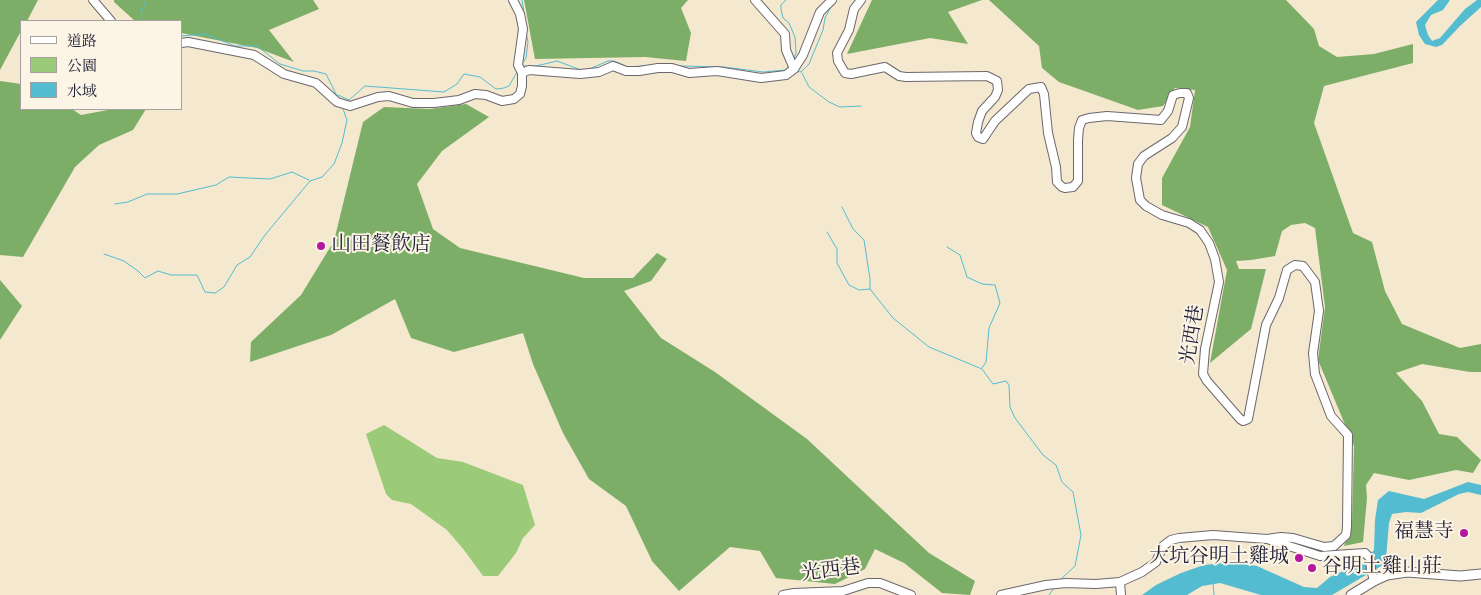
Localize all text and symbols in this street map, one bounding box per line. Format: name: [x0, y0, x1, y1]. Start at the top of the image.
legend: [20, 20, 182, 110]
text: 道路: [67, 32, 97, 51]
text: 公園: [67, 57, 97, 76]
text: 水域: [67, 82, 97, 101]
place label: 山田餐飲店: [331, 234, 431, 258]
marker: 山田餐飲店: [315, 240, 327, 252]
street label: 光西巷: [1177, 303, 1211, 367]
place label: 福慧寺: [1394, 521, 1454, 545]
marker: 福慧寺: [1458, 527, 1470, 539]
place label: 大坑谷明土雞城: [1149, 546, 1289, 570]
marker: 大坑谷明土雞城: [1293, 552, 1305, 564]
street label: 光西巷: [800, 556, 862, 588]
place label: 谷明土雞山莊: [1322, 556, 1442, 580]
marker: 谷明土雞山莊: [1306, 562, 1318, 574]

